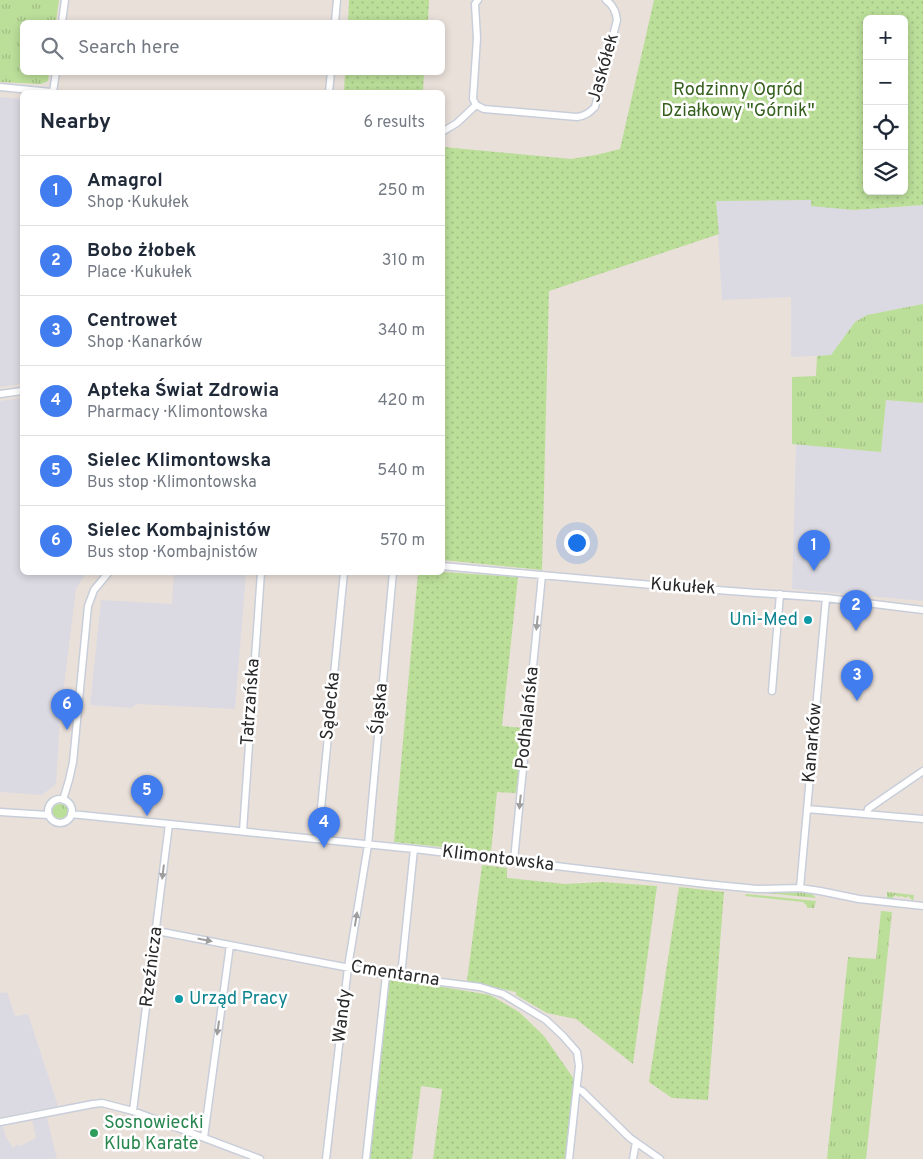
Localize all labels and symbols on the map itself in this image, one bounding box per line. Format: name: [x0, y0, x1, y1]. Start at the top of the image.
street label: Jaskółek: [583, 31, 625, 105]
park label: Rodzinny Ogród Działkowy "Górnik": [661, 79, 815, 123]
your location: [564, 530, 590, 556]
pin: 1: [798, 530, 830, 571]
street label: Kukułek: [650, 573, 716, 601]
pin: 2: [840, 590, 872, 631]
place label: Uni-Med: [729, 609, 798, 632]
marker: Uni-Med: [802, 614, 814, 626]
one-way arrow: [533, 616, 541, 632]
street label: Tatrzańska: [236, 658, 266, 746]
pin: 3: [841, 660, 873, 701]
street label: Podhalańska: [511, 666, 545, 770]
street label: Sądecka: [316, 671, 346, 741]
street label: Śląska: [364, 682, 394, 736]
pin: 6: [51, 689, 83, 730]
street label: Kanarków: [798, 702, 828, 784]
pin: 5: [131, 775, 163, 816]
one-way arrow: [516, 795, 524, 811]
pin: 4: [308, 807, 340, 848]
street label: Klimontowska: [441, 841, 555, 877]
one-way arrow: [159, 865, 167, 881]
one-way arrow: [352, 911, 360, 927]
street label: Rzeźnicza: [136, 925, 168, 1009]
one-way arrow: [197, 937, 213, 945]
street label: Cmentarna: [349, 956, 441, 992]
place label: Urząd Pracy: [189, 988, 288, 1011]
street label: Wandy: [328, 988, 358, 1044]
marker: Urząd Pracy: [173, 993, 185, 1005]
one-way arrow: [214, 1020, 222, 1036]
place label: Sosnowiecki Klub Karate: [104, 1112, 204, 1156]
marker: Sosnowiecki Klub Karate: [88, 1127, 100, 1139]

